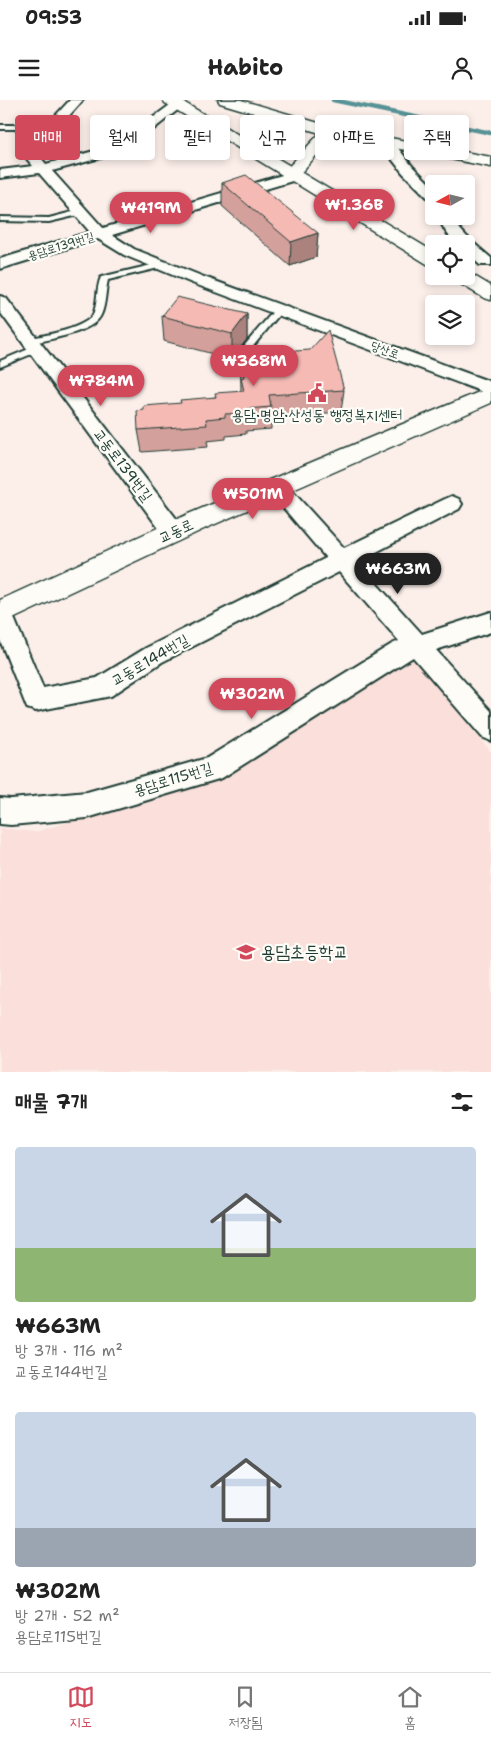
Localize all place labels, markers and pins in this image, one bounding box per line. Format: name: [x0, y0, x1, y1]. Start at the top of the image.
pin: ₩1.36B: [313, 188, 395, 231]
pin: ₩419M: [116, 192, 186, 234]
pin: ₩368M: [219, 344, 289, 387]
pin: ₩784M: [66, 364, 136, 407]
public building icon: 용담·명암·산성동 행정복지센터: [306, 382, 328, 404]
place label: 용담·명암·산성동 행정복지센터: [232, 405, 402, 425]
pin: ₩501M: [218, 478, 288, 520]
pin: ₩663M: [363, 552, 433, 595]
pin: ₩302M: [217, 678, 287, 720]
place label: 용담초등학교: [261, 940, 348, 964]
school or university icon: 용담초등학교: [235, 941, 257, 963]

